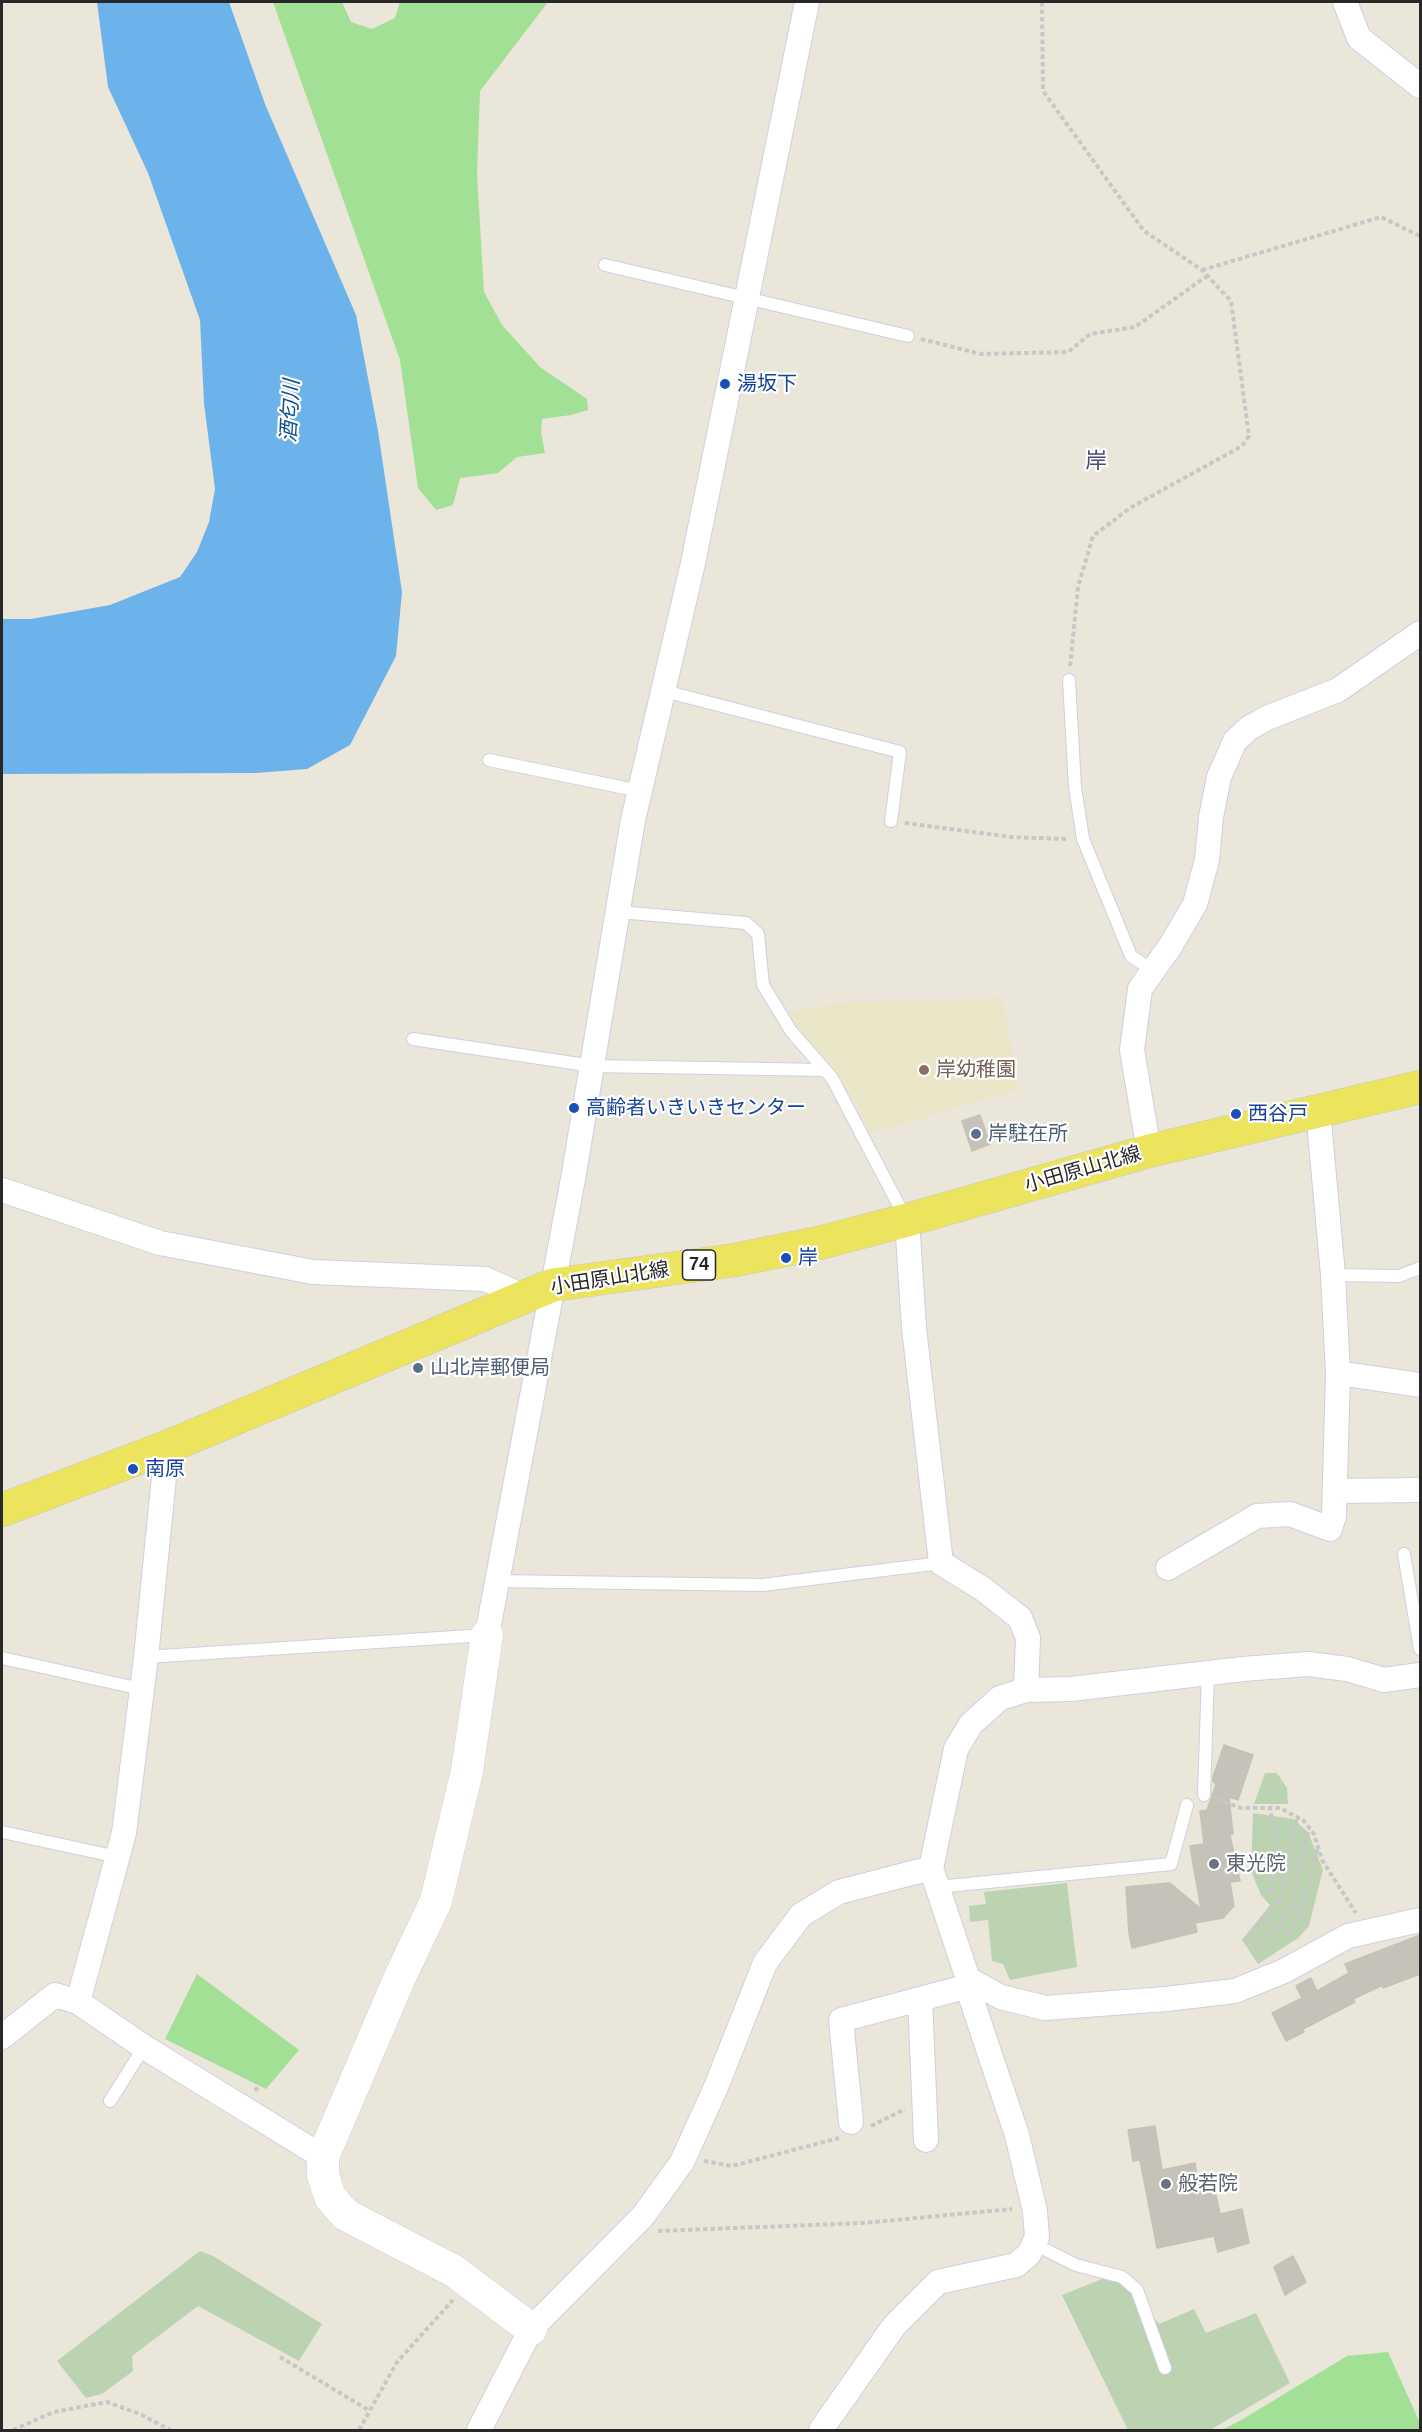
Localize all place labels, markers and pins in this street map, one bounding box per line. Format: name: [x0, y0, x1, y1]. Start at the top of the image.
place label: 湯坂下: [737, 372, 797, 396]
marker: 湯坂下: [718, 377, 732, 391]
place label: 岸幼稚園: [936, 1058, 1016, 1082]
marker: 岸幼稚園: [917, 1063, 931, 1077]
place label: 高齢者いきいきセンター: [586, 1096, 806, 1120]
marker: 高齢者いきいきセンター: [567, 1101, 581, 1115]
place label: 西谷戸: [1248, 1102, 1308, 1126]
marker: 西谷戸: [1229, 1107, 1243, 1121]
place label: 岸駐在所: [988, 1122, 1068, 1146]
marker: 岸駐在所: [969, 1127, 983, 1141]
place label: 岸: [798, 1246, 818, 1270]
marker: 岸: [779, 1251, 793, 1265]
place label: 山北岸郵便局: [430, 1356, 550, 1380]
marker: 山北岸郵便局: [411, 1361, 425, 1375]
place label: 南原: [145, 1457, 185, 1481]
marker: 南原: [126, 1462, 140, 1476]
place label: 東光院: [1226, 1852, 1286, 1876]
marker: 東光院: [1207, 1857, 1221, 1871]
place label: 般若院: [1178, 2172, 1238, 2196]
marker: 般若院: [1159, 2177, 1173, 2191]

